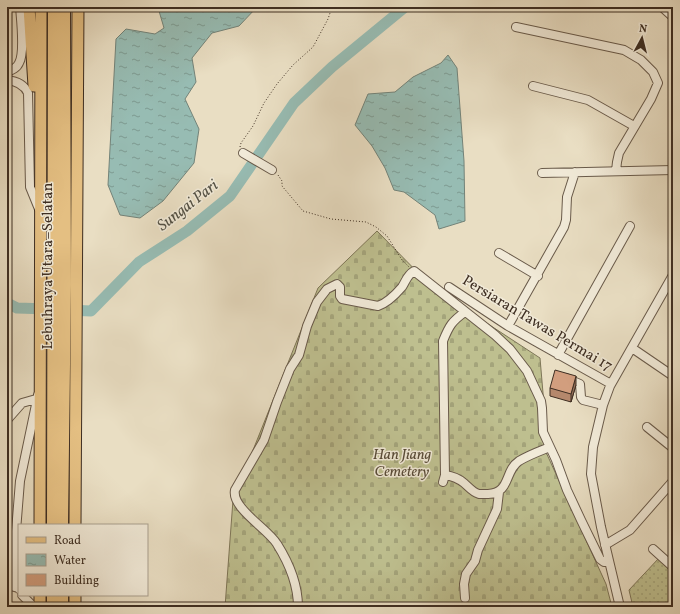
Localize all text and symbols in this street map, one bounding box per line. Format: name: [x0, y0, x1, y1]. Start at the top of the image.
north arrow: [622, 18, 662, 58]
text: N: [638, 22, 648, 37]
water label: Sungai Pari: [153, 175, 224, 237]
street label: Lebuhraya Utara–Selatan: [38, 182, 59, 349]
street label: Persiaran Tawas Permai 17: [458, 271, 616, 377]
park label: Han Jiang Cemetery: [373, 445, 432, 483]
legend: [18, 524, 148, 596]
text: Road: [54, 533, 81, 549]
text: Water: [54, 553, 86, 569]
text: Building: [54, 573, 99, 589]

